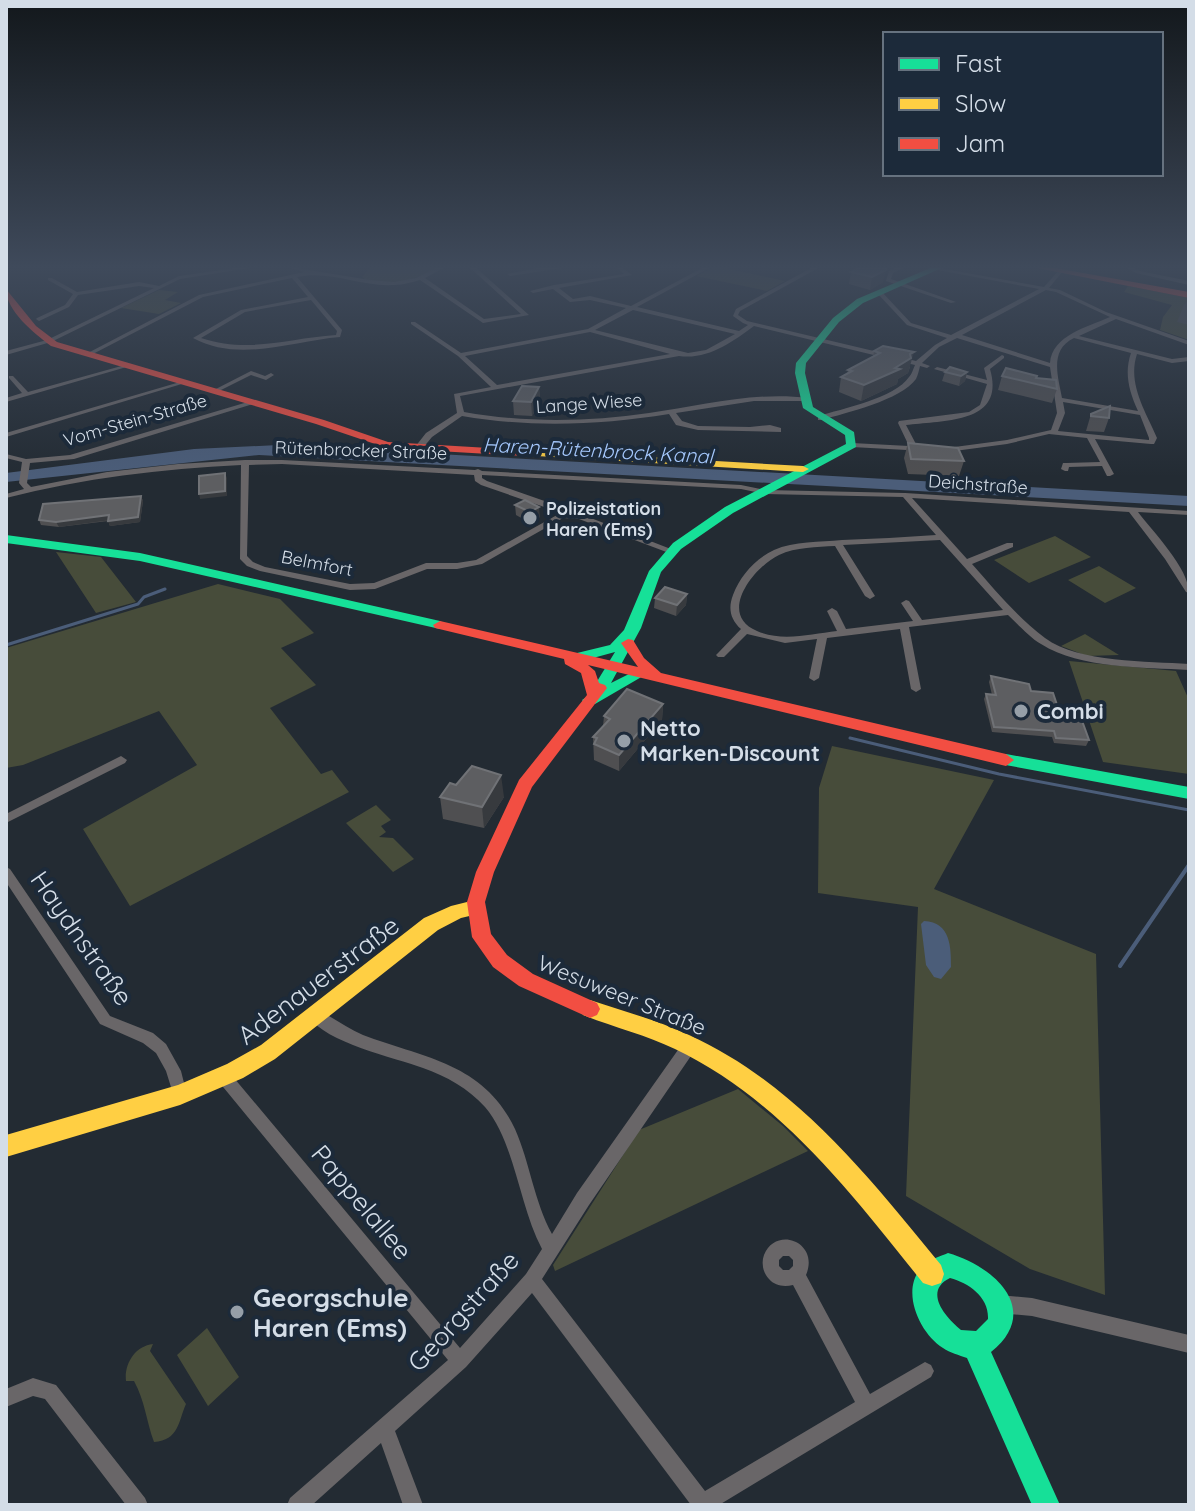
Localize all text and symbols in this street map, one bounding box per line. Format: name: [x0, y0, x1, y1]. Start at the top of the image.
legend: [883, 32, 1163, 176]
text: Fast: [955, 48, 1002, 78]
text: Slow: [955, 88, 1006, 118]
text: Jam: [955, 128, 1005, 158]
street label: Vom-Stein-Straße: [61, 388, 209, 452]
street label: Lange Wiese: [535, 388, 643, 418]
water label: Haren-Rütenbrock Kanal: [482, 431, 716, 469]
street label: Rütenbrocker Straße: [274, 435, 448, 465]
street label: Deichstraße: [927, 469, 1029, 499]
place label: Polizeistation Haren (Ems): [546, 497, 661, 541]
marker: Polizeistation Haren (Ems): [521, 509, 539, 527]
street label: Belmfort: [279, 545, 355, 581]
place label: Combi: [1037, 697, 1104, 725]
marker: Combi: [1012, 702, 1030, 720]
place label: Netto Marken-Discount: [640, 714, 820, 767]
marker: Netto Marken-Discount: [615, 732, 633, 750]
street label: Haydnstraße: [24, 864, 140, 1012]
street label: Adenauerstraße: [231, 908, 405, 1052]
street label: Wesuweer Straße: [534, 948, 710, 1042]
street label: Pappelallee: [304, 1138, 420, 1266]
street label: Georgstraße: [400, 1244, 526, 1378]
place label: Georgschule Haren (Ems): [253, 1281, 409, 1344]
marker: Georgschule Haren (Ems): [228, 1303, 246, 1321]

